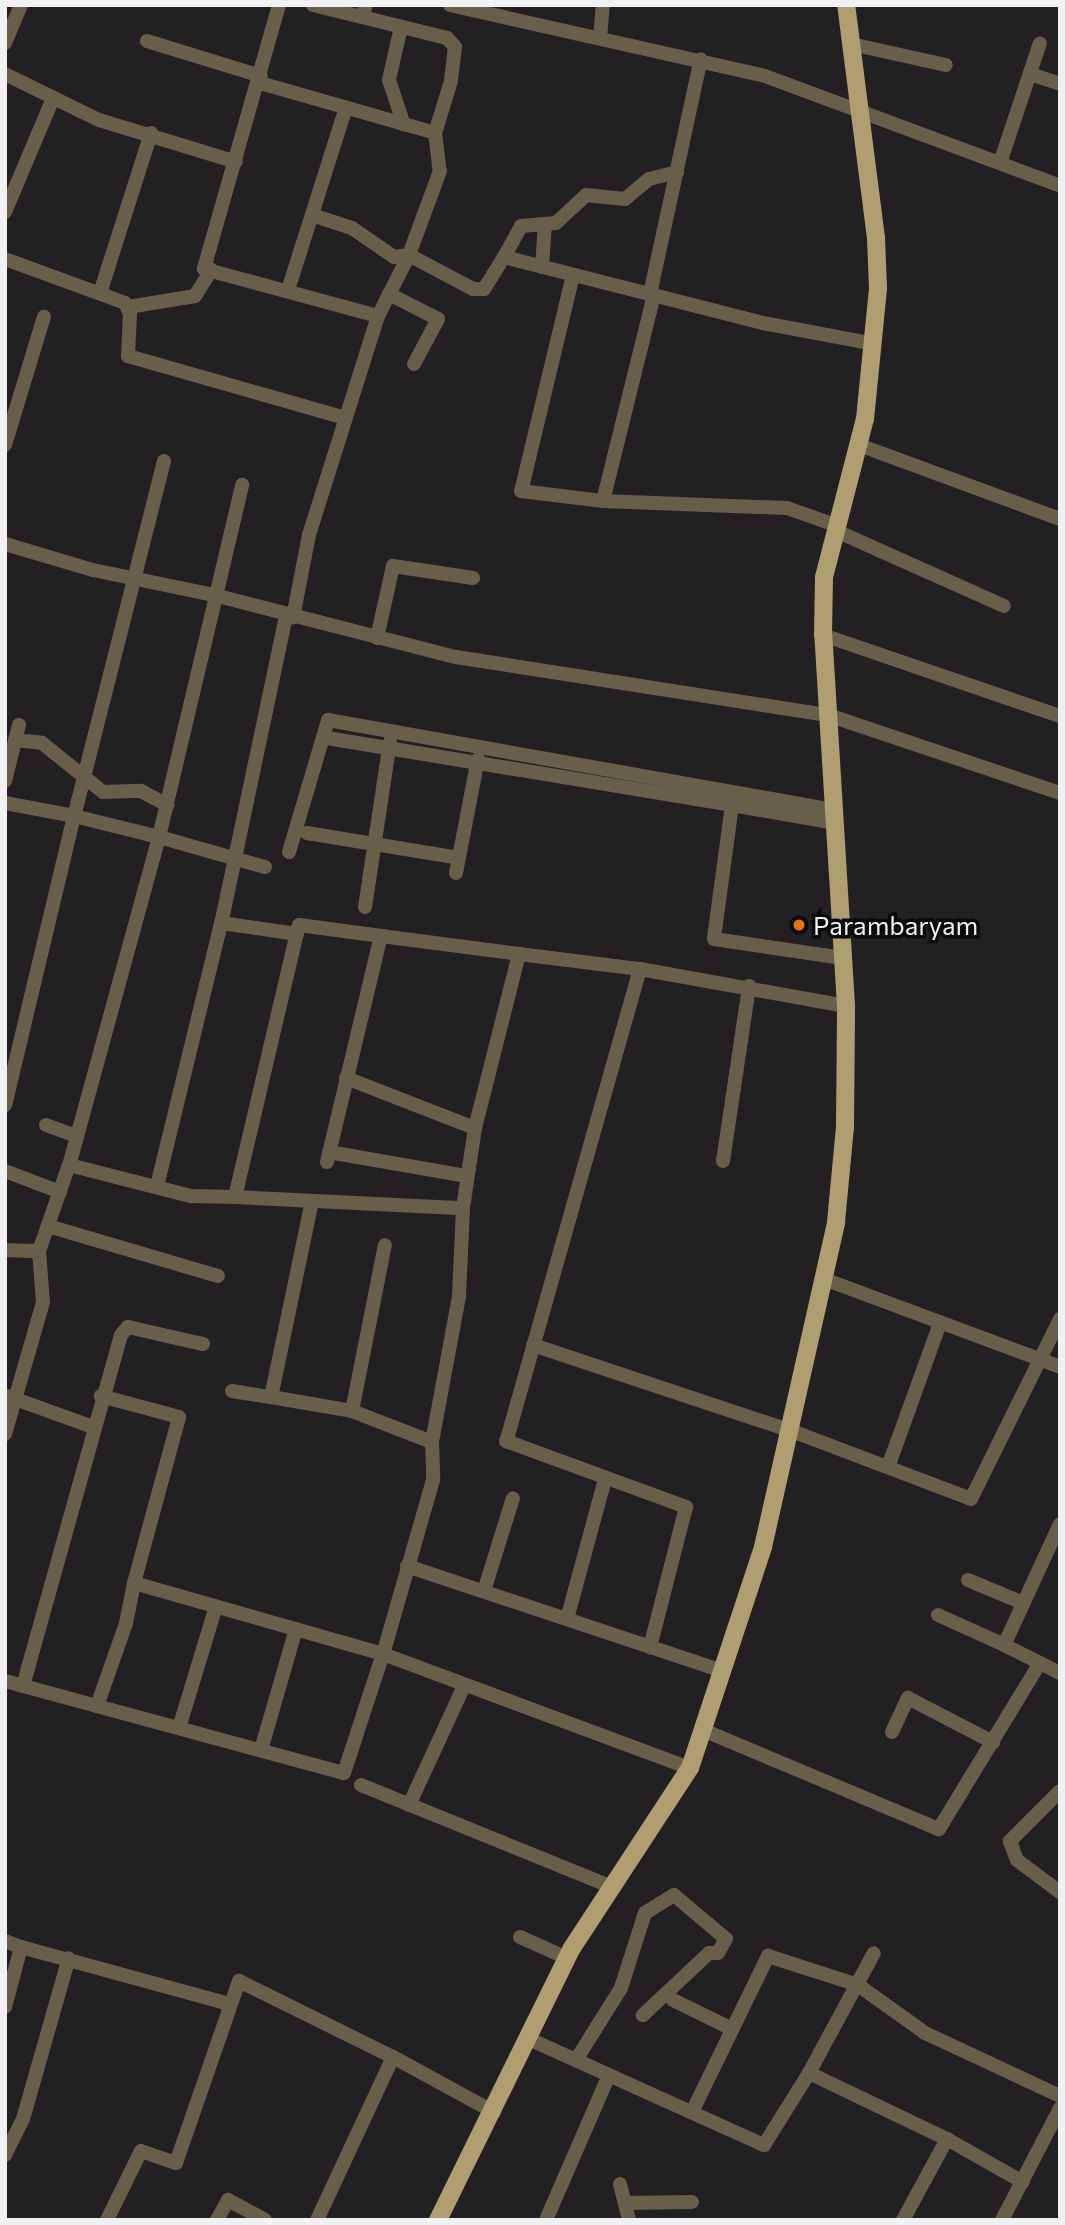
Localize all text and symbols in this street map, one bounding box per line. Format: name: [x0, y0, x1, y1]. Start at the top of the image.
place label: Parambaryam: [813, 909, 978, 941]
marker: Parambaryam: [791, 917, 807, 933]

